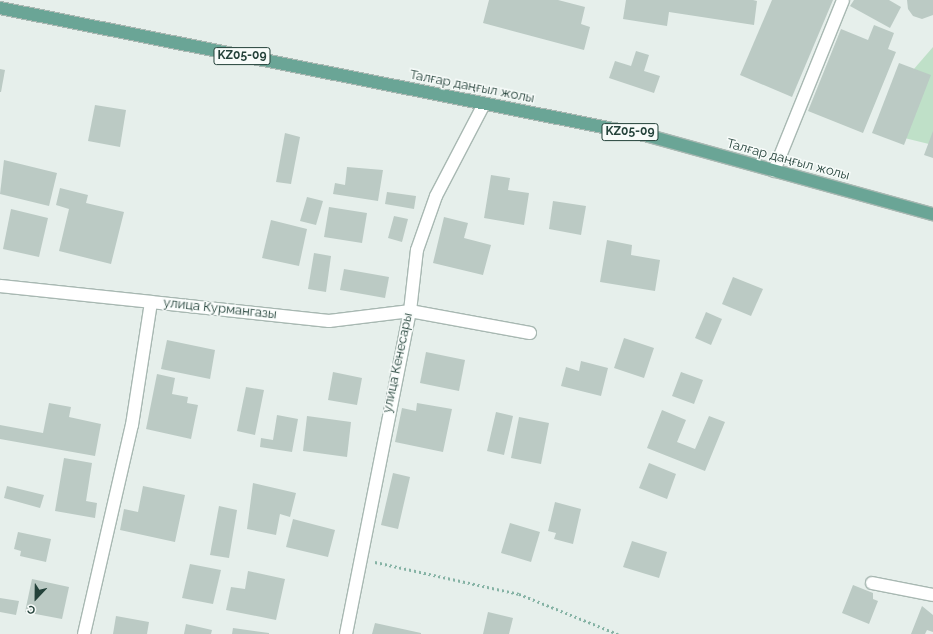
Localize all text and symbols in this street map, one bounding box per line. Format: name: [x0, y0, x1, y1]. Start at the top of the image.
road number: KZ05-09: [213, 46, 271, 66]
street label: Талғар даңғыл жолы: [408, 67, 536, 107]
road number: KZ05-09: [601, 122, 659, 142]
street label: Талғар даңғыл жолы: [725, 136, 851, 184]
street label: улица Курмангазы: [163, 295, 277, 323]
street label: улица Кенесары: [380, 312, 416, 414]
north arrow: [16, 578, 56, 618]
text: С: [25, 602, 37, 617]

